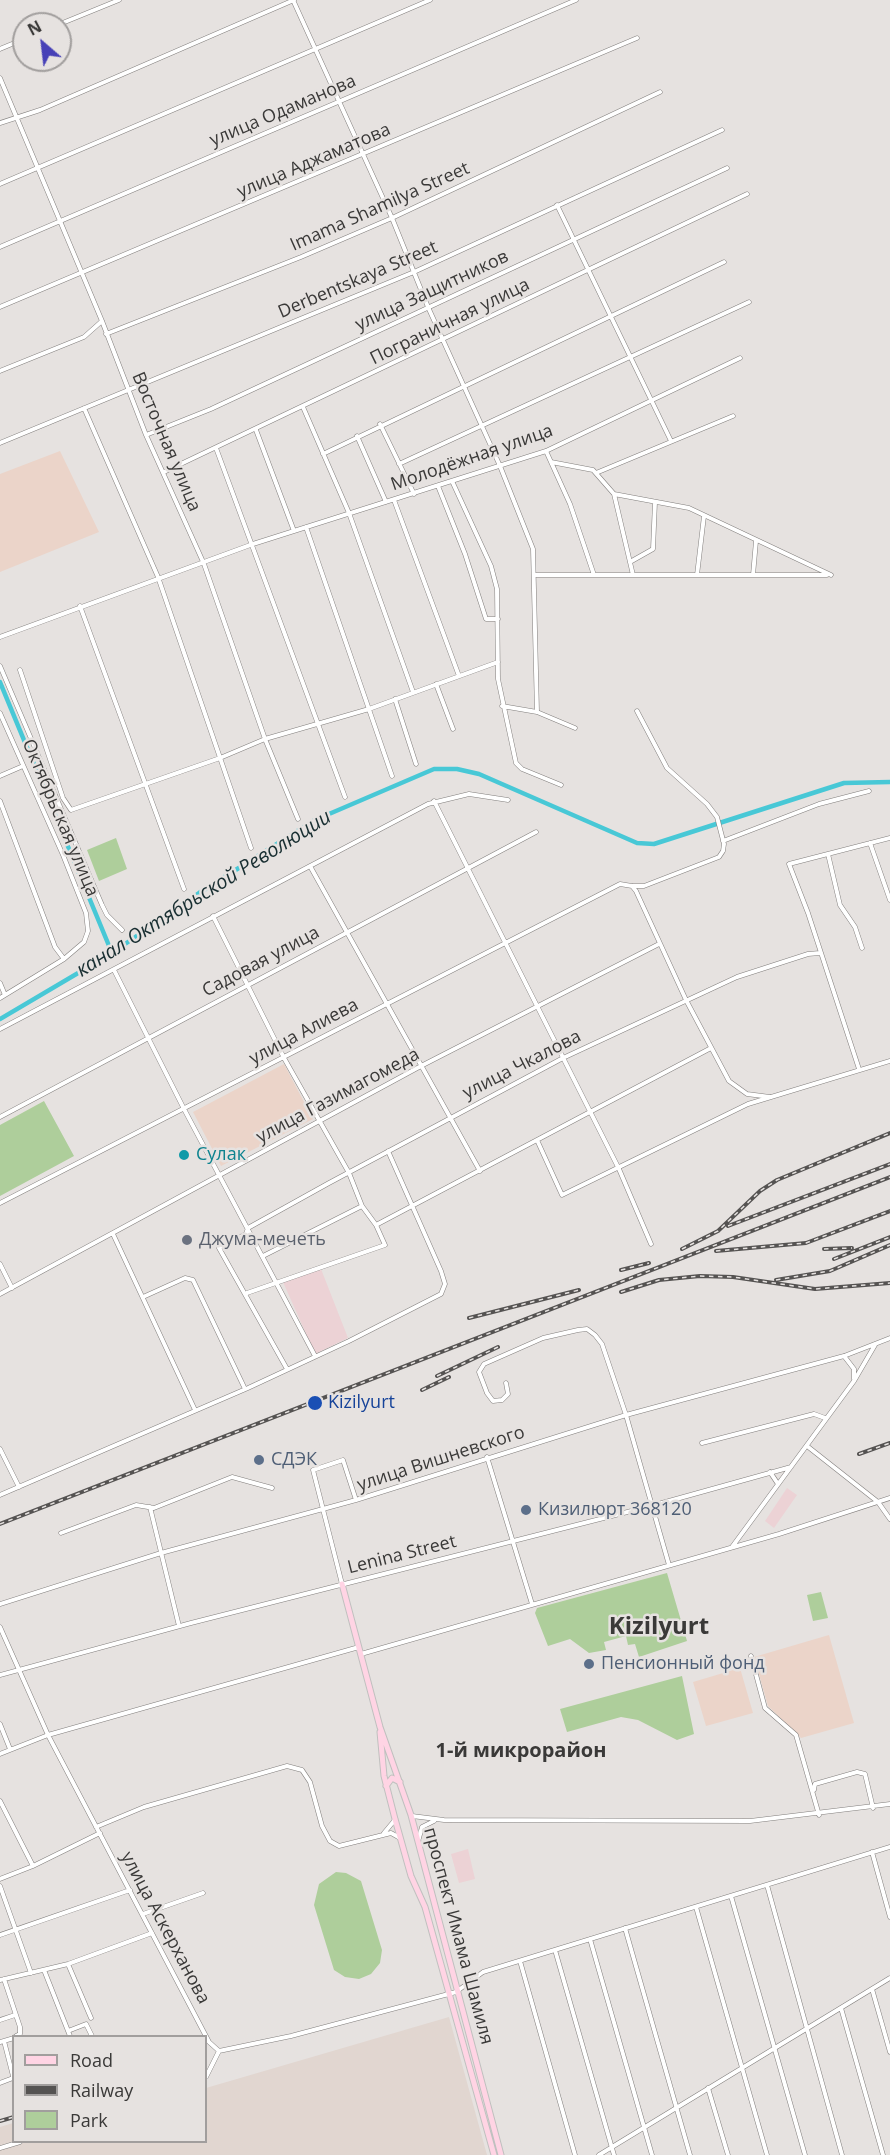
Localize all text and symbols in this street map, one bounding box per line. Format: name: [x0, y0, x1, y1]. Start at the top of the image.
north arrow: [12, 12, 72, 72]
text: N: [24, 15, 45, 41]
street label: улица Одаманова: [207, 70, 359, 152]
street label: улица Аджаматова: [234, 119, 394, 203]
street label: Imama Shamilya Street: [287, 158, 473, 256]
street label: Derbentskaya Street: [275, 237, 441, 323]
street label: улица Защитников: [352, 246, 512, 336]
street label: Пограничная улица: [367, 274, 533, 370]
street label: Восточная улица: [127, 369, 205, 515]
street label: Молодёжная улица: [388, 420, 556, 496]
street label: Октябрьская улица: [17, 736, 103, 900]
water label: канал Октябрьской Революции: [72, 805, 336, 983]
street label: Садовая улица: [199, 922, 323, 1002]
street label: улица Алиева: [246, 994, 362, 1070]
street label: улица Чкалова: [459, 1026, 585, 1104]
street label: улица Газимагомеда: [253, 1044, 423, 1148]
place label: Сулак: [196, 1144, 246, 1166]
marker: Сулак: [177, 1148, 191, 1162]
place label: Джума-мечеть: [199, 1229, 326, 1251]
marker: Джума-мечеть: [180, 1233, 194, 1247]
place label: Kizilyurt: [328, 1392, 395, 1414]
marker: Kizilyurt: [306, 1394, 324, 1412]
street label: улица Вишневского: [354, 1422, 528, 1496]
place label: СДЭК: [271, 1449, 317, 1471]
marker: СДЭК: [252, 1453, 266, 1467]
place label: Кизилюрт 368120: [538, 1499, 692, 1521]
marker: Кизилюрт 368120: [519, 1503, 533, 1517]
street label: Lenina Street: [345, 1531, 459, 1579]
district label: Kizilyurt: [609, 1613, 709, 1641]
place label: Пенсионный фонд: [601, 1653, 765, 1675]
marker: Пенсионный фонд: [582, 1657, 596, 1671]
district label: 1-й микрорайон: [436, 1739, 606, 1763]
street label: проспект Имама Шамиля: [419, 1825, 497, 2047]
street label: улица Аскерханова: [116, 1848, 214, 2008]
legend: [12, 2035, 207, 2143]
text: Road: [70, 2048, 113, 2072]
text: Railway: [70, 2078, 133, 2102]
text: Park: [70, 2108, 108, 2132]

